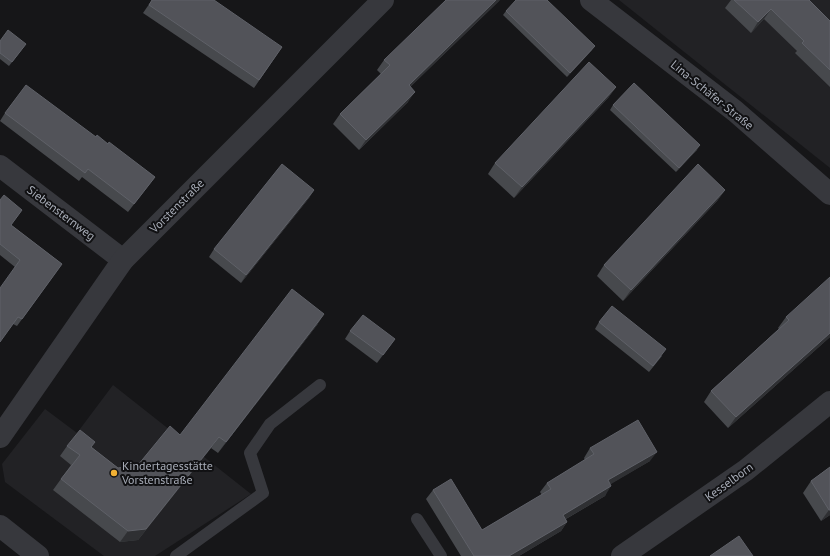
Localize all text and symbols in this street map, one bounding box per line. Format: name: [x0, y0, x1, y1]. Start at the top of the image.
street label: Lina-Schäfer-Straße: [668, 57, 757, 133]
street label: Vorstenstraße: [146, 175, 207, 237]
street label: Siebensternweg: [24, 182, 98, 243]
place label: Kindertagesstätte Vorstenstraße: [121, 458, 213, 487]
street label: Kesselborn: [702, 459, 756, 504]
marker: Kindertagesstätte Vorstenstraße: [109, 468, 119, 478]

